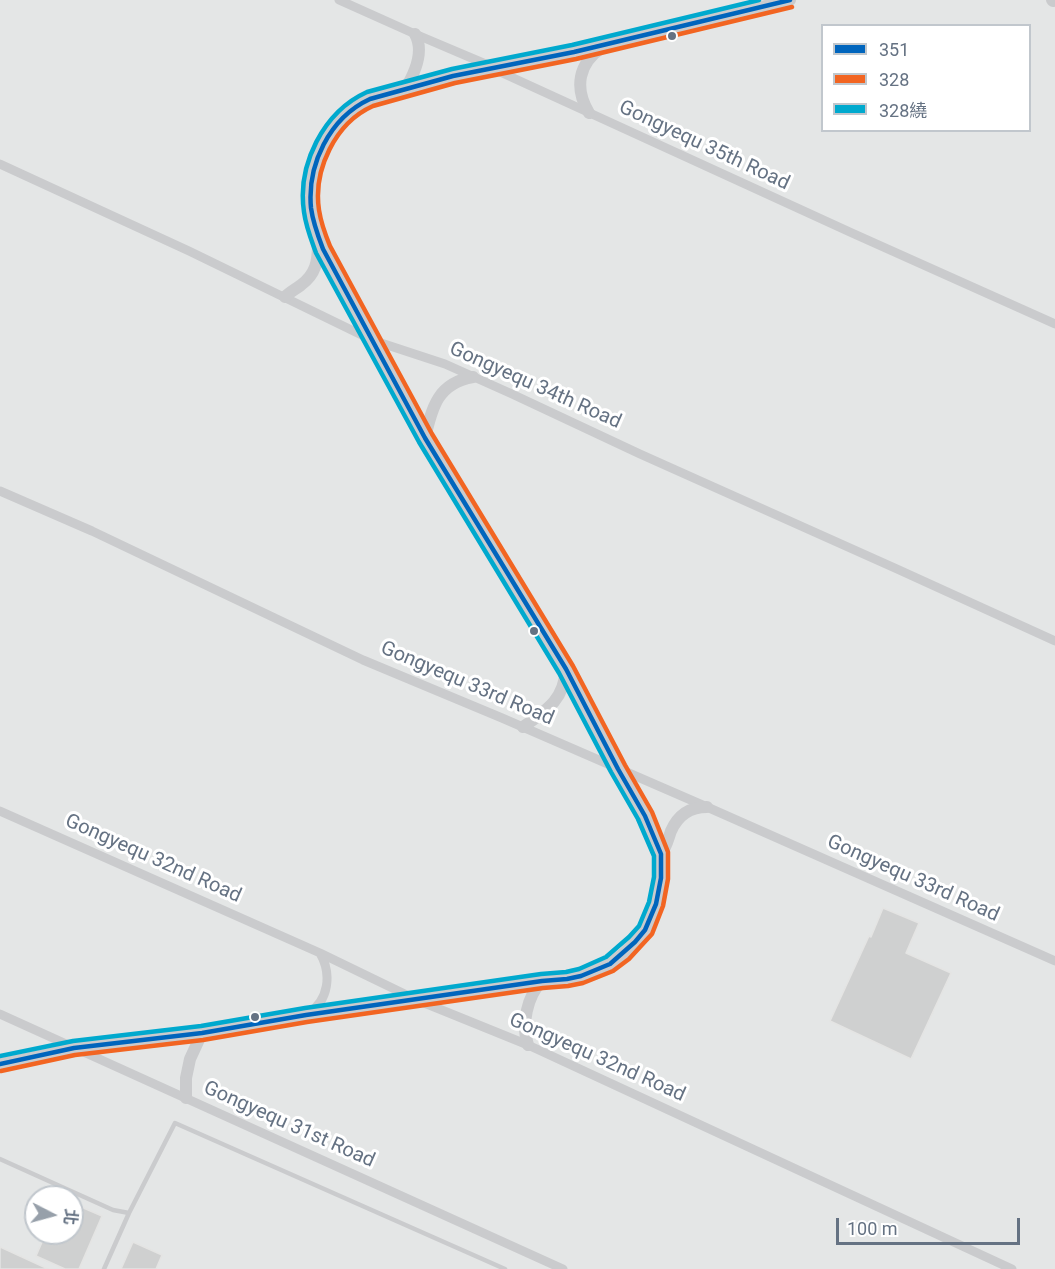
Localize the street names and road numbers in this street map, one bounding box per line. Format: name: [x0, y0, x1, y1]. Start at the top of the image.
street label: Gongyequ 35th Road: [615, 96, 793, 196]
street label: Gongyequ 34th Road: [445, 337, 625, 435]
street label: Gongyequ 33rd Road: [377, 637, 557, 731]
street label: Gongyequ 32nd Road: [61, 809, 245, 909]
street label: Gongyequ 33rd Road: [823, 830, 1003, 928]
street label: Gongyequ 32nd Road: [505, 1008, 689, 1108]
street label: Gongyequ 31st Road: [200, 1076, 378, 1174]

